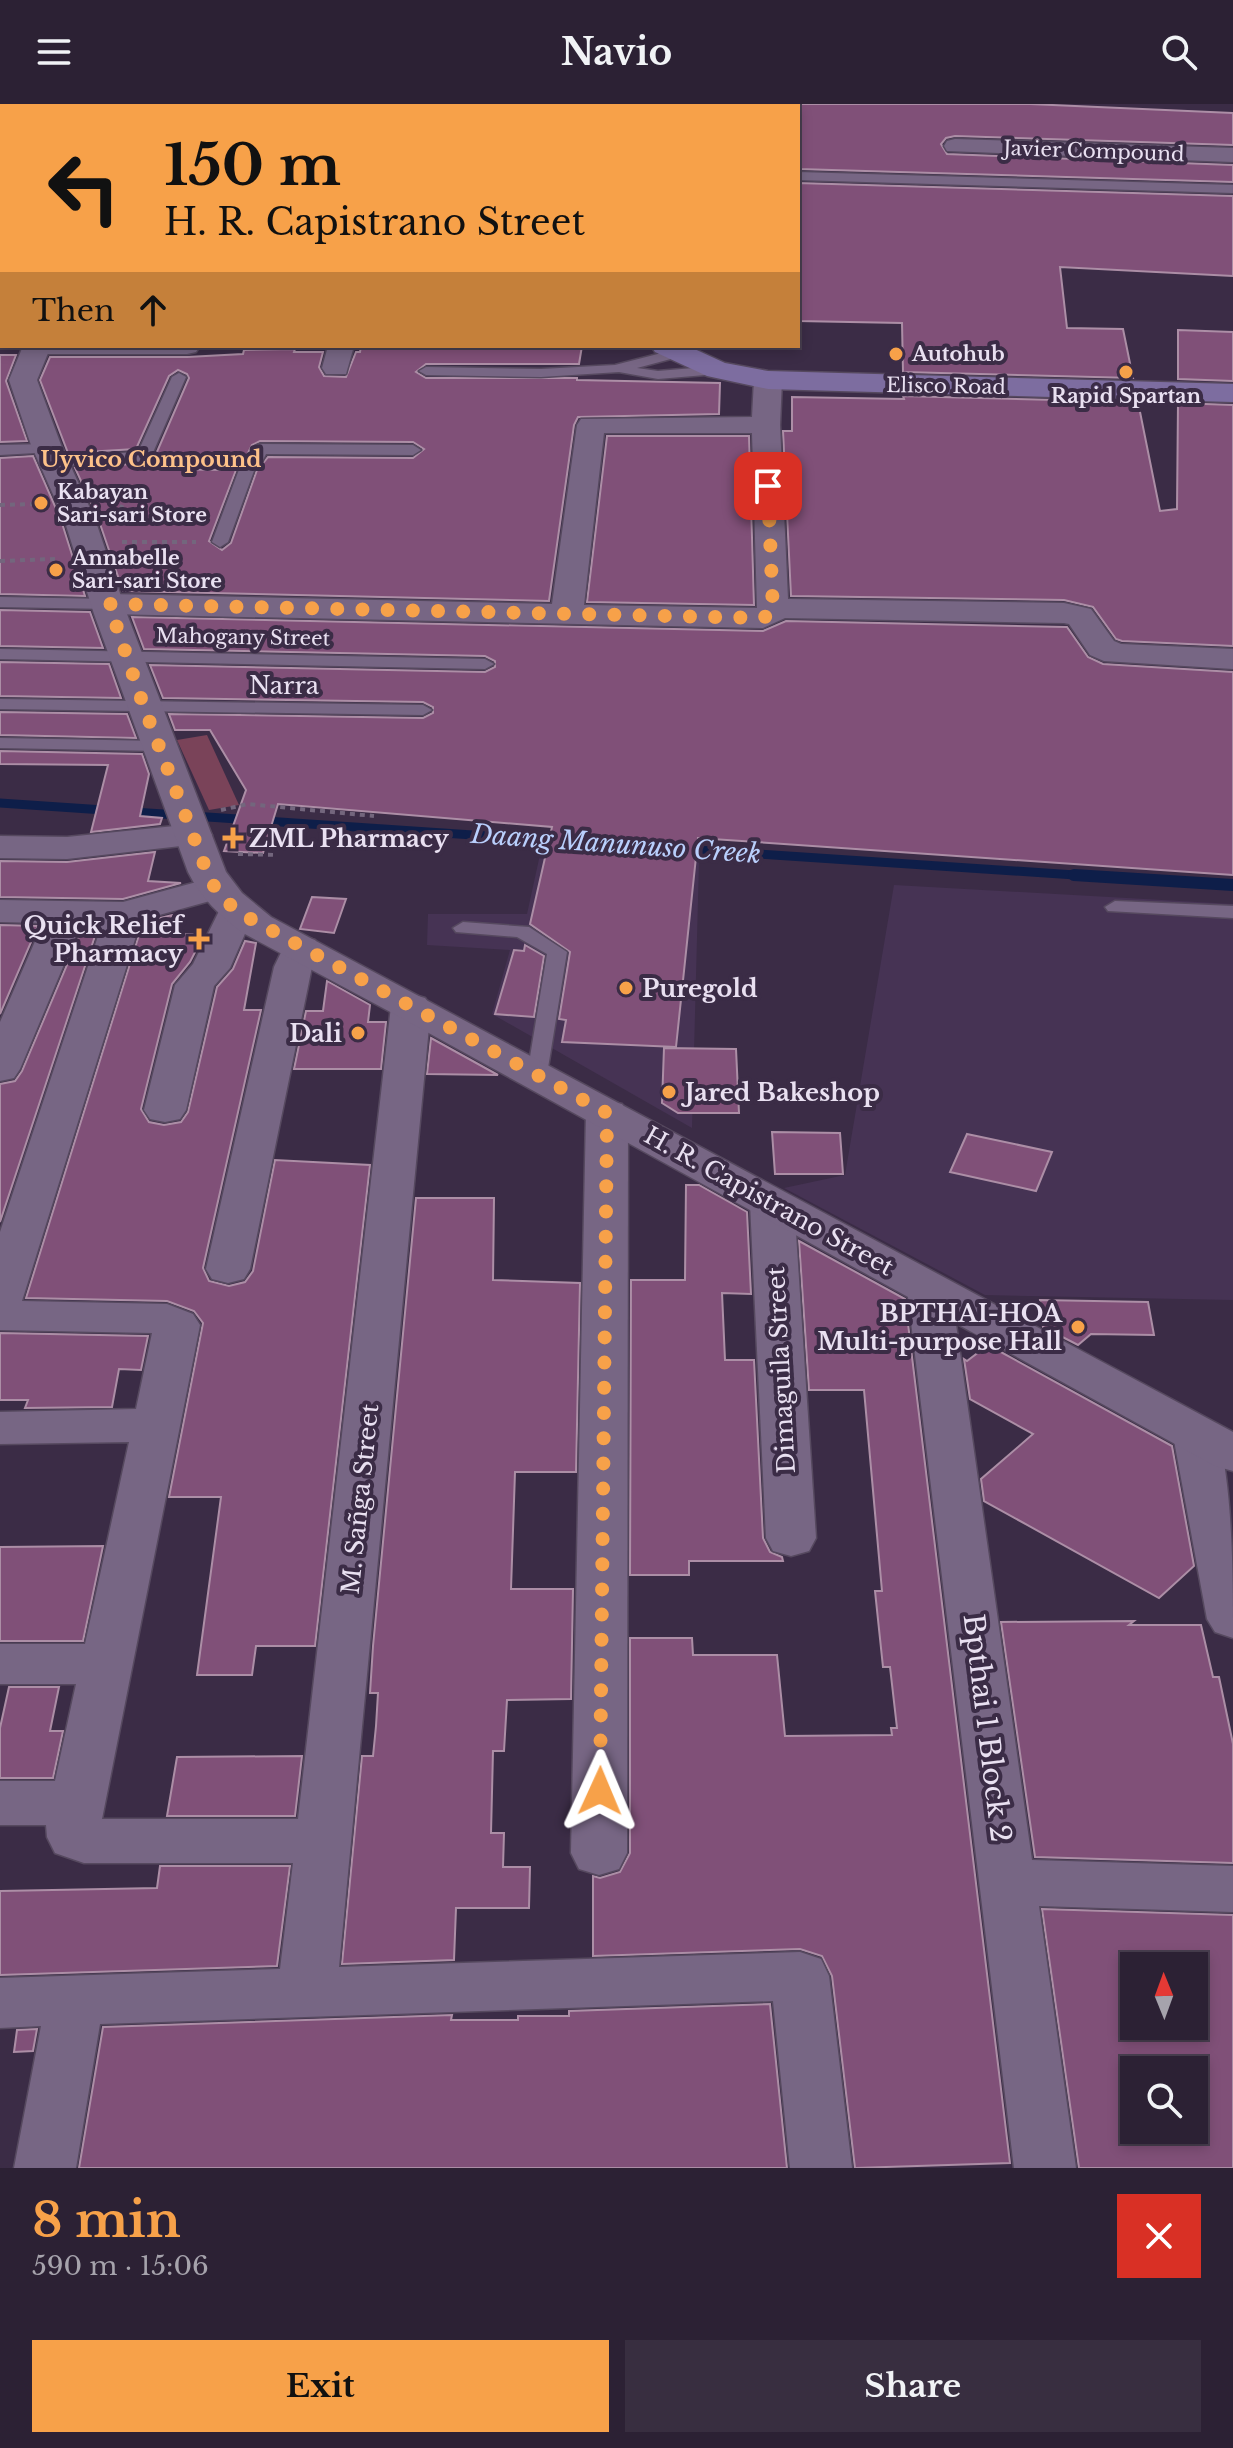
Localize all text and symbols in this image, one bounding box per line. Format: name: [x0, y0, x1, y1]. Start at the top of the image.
icon: menu: [32, 30, 76, 74]
text: Navio: [561, 30, 672, 75]
icon: search: [1157, 30, 1201, 74]
text: 150 m: [164, 131, 341, 200]
icon: left: [32, 136, 136, 240]
street label: Javier Compound: [1000, 136, 1185, 166]
text: H. R. Capistrano Street: [164, 200, 585, 245]
icon: ahead: [131, 288, 175, 332]
text: Then: [32, 292, 115, 329]
place label: Autohub: [911, 342, 1005, 366]
marker: Autohub: [887, 345, 905, 363]
marker: Rapid Spartan: [1117, 363, 1135, 381]
street label: Elisco Road: [886, 373, 1006, 399]
place label: Rapid Spartan: [1051, 384, 1202, 408]
district label: Uyvico Compound: [40, 446, 262, 473]
pin: [734, 452, 802, 520]
icon: arrive: [746, 464, 790, 508]
place label: Kabayan Sari-sari Store: [57, 480, 207, 527]
marker: Kabayan Sari-sari Store: [32, 494, 50, 512]
place label: Annabelle Sari-sari Store: [71, 546, 222, 593]
marker: Annabelle Sari-sari Store: [47, 561, 65, 579]
street label: Mahogany Street: [156, 623, 331, 651]
street label: Narra: [249, 671, 320, 700]
water label: Daang Manunuso Creek: [469, 818, 762, 870]
place label: ZML Pharmacy: [249, 824, 449, 853]
marker: ZML Pharmacy: [224, 829, 242, 847]
place label: Quick Relief Pharmacy: [24, 911, 185, 968]
marker: Quick Relief Pharmacy: [190, 930, 208, 948]
place label: Puregold: [642, 974, 758, 1003]
marker: Puregold: [617, 979, 635, 997]
place label: Dali: [289, 1019, 342, 1048]
marker: Dali: [349, 1024, 367, 1042]
place label: Jared Bakeshop: [680, 1078, 880, 1107]
marker: Jared Bakeshop: [660, 1083, 678, 1101]
street label: H. R. Capistrano Street: [639, 1120, 899, 1282]
street label: Dimaguila Street: [761, 1266, 801, 1474]
place label: BPTHAI-HOA Multi-purpose Hall: [817, 1299, 1064, 1356]
marker: BPTHAI-HOA Multi-purpose Hall: [1069, 1318, 1087, 1336]
street label: M. Sañga Street: [336, 1402, 384, 1596]
street label: Bpthai 1 Block 2: [956, 1612, 1018, 1844]
position arrow: [558, 1749, 642, 1833]
north arrow: [1120, 1952, 1208, 2040]
map controls: [1120, 1952, 1208, 2144]
button: search: [1120, 2056, 1208, 2144]
text: 8 min: [32, 2190, 181, 2250]
button: close: [1117, 2194, 1201, 2278]
text: 590 m · 15:06: [32, 2250, 209, 2282]
button: Exit: [32, 2340, 609, 2432]
button: Share: [625, 2340, 1201, 2432]

